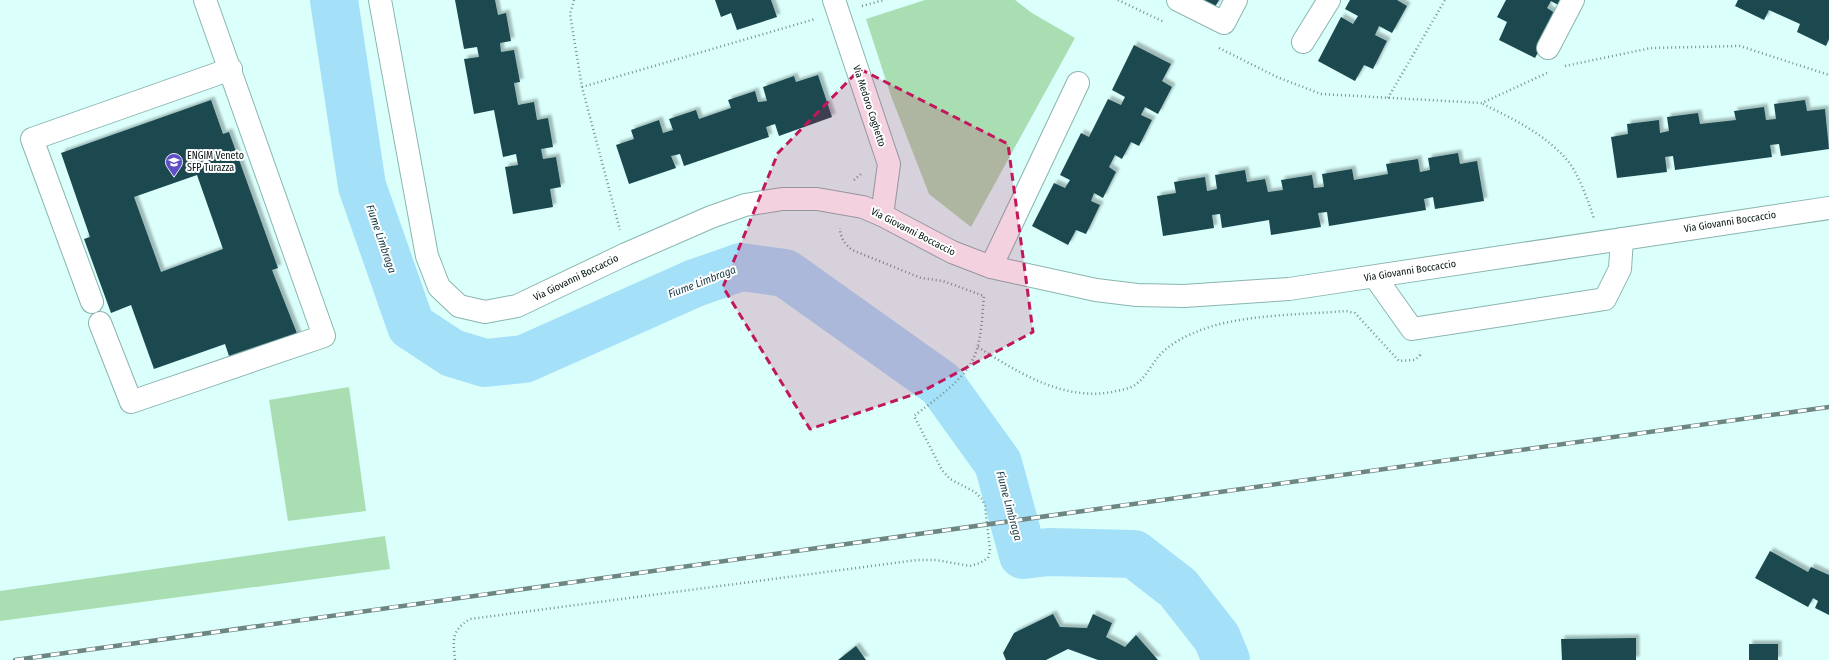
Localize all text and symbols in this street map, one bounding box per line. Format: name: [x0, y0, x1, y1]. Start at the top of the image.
street label: Via Medoro Coghetto: [850, 64, 888, 148]
place label: ENGIM Veneto SFP Turazza: [187, 150, 244, 174]
school or university icon: ENGIM Veneto SFP Turazza: [164, 152, 184, 177]
water label: Fiume Limbraga: [363, 203, 399, 275]
street label: Via Giovanni Boccaccio: [869, 206, 957, 258]
street label: Via Giovanni Boccaccio: [1683, 209, 1777, 235]
street label: Via Giovanni Boccaccio: [532, 252, 620, 304]
street label: Via Giovanni Boccaccio: [1363, 258, 1457, 284]
water label: Fiume Limbraga: [666, 263, 738, 301]
water label: Fiume Limbraga: [993, 470, 1025, 542]

